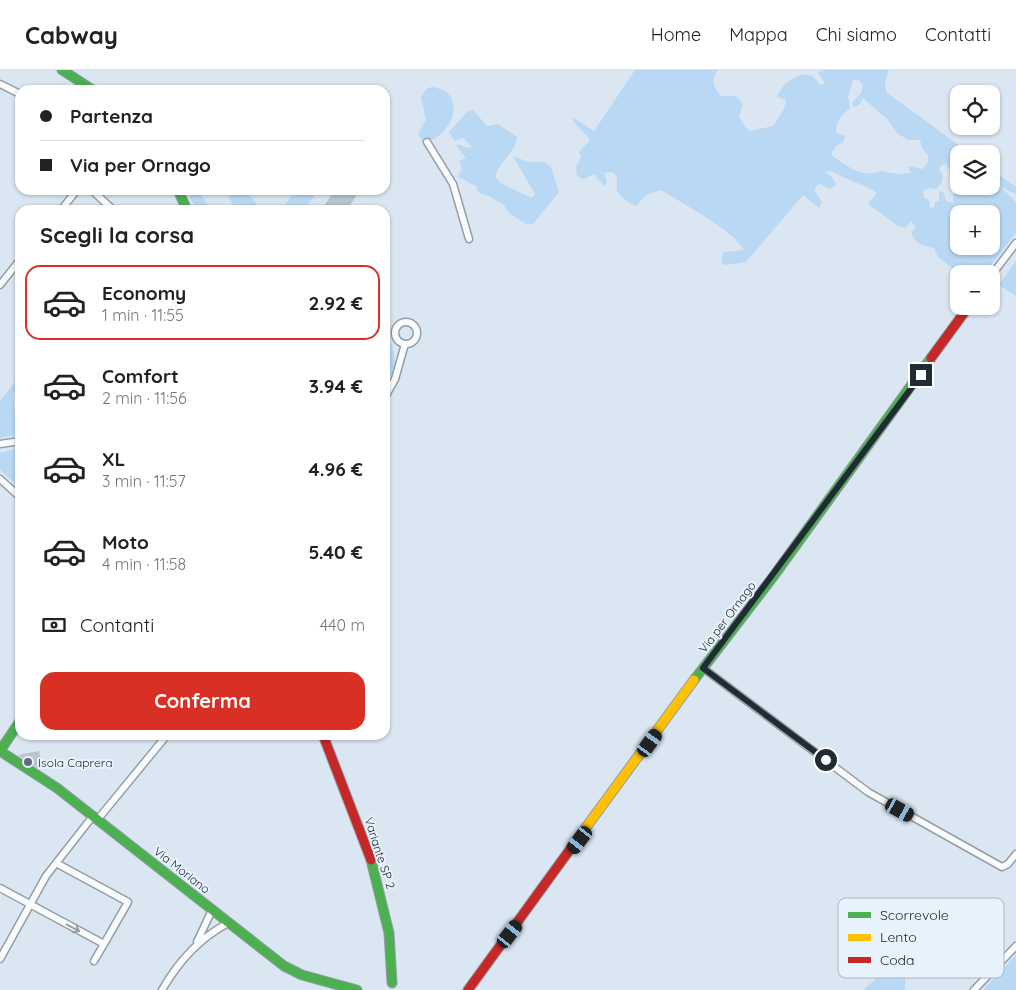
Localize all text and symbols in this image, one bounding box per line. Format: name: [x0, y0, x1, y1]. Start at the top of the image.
text: Cabway: [25, 20, 118, 50]
text: Home: [651, 23, 701, 46]
text: Mappa: [729, 23, 788, 46]
text: Chi siamo: [816, 23, 897, 46]
text: Contatti: [925, 23, 991, 46]
map controls: [950, 85, 1000, 315]
button: locate: [950, 85, 1000, 135]
text: Partenza: [70, 104, 153, 128]
button: layers: [950, 145, 1000, 195]
text: Via per Ornago: [70, 153, 211, 177]
button: +: [950, 205, 1000, 255]
text: Scegli la corsa: [40, 221, 194, 249]
button: −: [950, 265, 1000, 315]
icon: car: [42, 280, 87, 325]
text: Economy: [102, 281, 186, 305]
text: 2.92 €: [309, 291, 363, 315]
text: 1 min · 11:55: [102, 305, 184, 325]
icon: car: [42, 363, 87, 408]
text: Comfort: [102, 364, 179, 388]
route end: [910, 364, 932, 386]
text: 3.94 €: [309, 374, 363, 398]
text: 2 min · 11:56: [102, 388, 187, 408]
icon: car: [42, 446, 87, 491]
text: XL: [102, 447, 125, 471]
text: 4.96 €: [309, 457, 363, 481]
text: 3 min · 11:57: [102, 471, 186, 491]
icon: car: [42, 529, 87, 574]
text: Moto: [102, 530, 149, 554]
text: 5.40 €: [309, 540, 363, 564]
text: 4 min · 11:58: [102, 554, 186, 574]
street label: Via per Ornago: [695, 578, 759, 656]
icon: cash: [40, 611, 68, 639]
text: Contanti: [80, 613, 154, 637]
text: 440 m: [320, 615, 365, 635]
button: Conferma: [40, 672, 365, 730]
car: [635, 726, 664, 760]
route start: [815, 749, 837, 771]
place label: Isola Caprera: [38, 755, 112, 770]
marker: Isola Caprera: [22, 756, 34, 768]
car: [883, 796, 916, 824]
street label: Variante SP 2: [361, 815, 399, 891]
car: [564, 824, 595, 856]
street label: Via Moriano: [151, 843, 213, 897]
legend: [838, 898, 1004, 978]
text: Scorrevole: [880, 906, 949, 924]
car: [494, 918, 525, 950]
one-way arrow: [65, 924, 80, 933]
text: Lento: [880, 928, 917, 946]
text: Coda: [880, 951, 915, 969]

